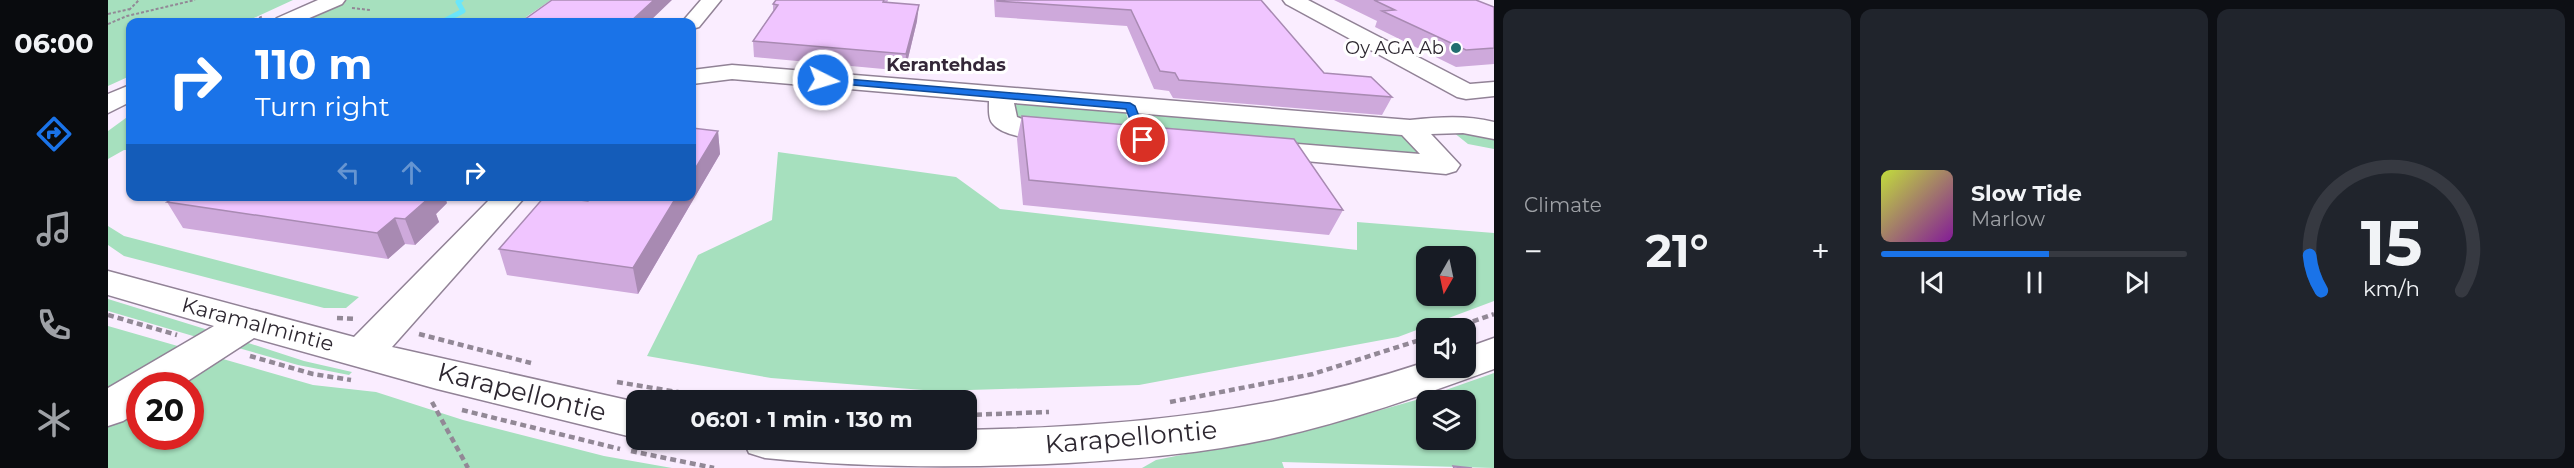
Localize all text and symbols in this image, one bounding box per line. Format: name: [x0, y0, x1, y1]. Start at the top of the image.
text: 06:00: [14, 27, 94, 60]
place label: Oy AGA Ab: [1345, 37, 1444, 59]
text: 110 m: [255, 38, 372, 90]
marker: Oy AGA Ab: [1449, 41, 1463, 55]
icon: right: [156, 42, 234, 120]
position arrow: [791, 48, 855, 112]
district label: Kerantehdas: [886, 54, 1006, 76]
text: Turn right: [255, 90, 390, 123]
icon: directions: [33, 113, 75, 155]
pin: [1117, 114, 1168, 165]
icon: arrive: [1126, 123, 1159, 156]
icon: left: [332, 156, 365, 189]
icon: ahead: [395, 156, 428, 189]
icon: right: [458, 156, 491, 189]
text: Slow Tide: [1971, 180, 2082, 207]
text: Climate: [1524, 193, 1602, 217]
text: 15: [2360, 205, 2422, 281]
text: Marlow: [1971, 207, 2045, 231]
icon: music: [33, 208, 75, 250]
text: 21°: [1645, 223, 1709, 278]
text: −: [1524, 231, 1543, 271]
text: +: [1811, 231, 1830, 271]
north arrow: [1416, 246, 1476, 306]
map controls: [1416, 246, 1476, 450]
icon: previous: [1916, 266, 1949, 299]
icon: pause: [2018, 266, 2051, 299]
icon: next: [2120, 266, 2153, 299]
text: km/h: [2362, 275, 2420, 301]
street label: Karamalmintie: [179, 292, 337, 356]
icon: phone: [33, 304, 75, 346]
button: sound: [1416, 318, 1476, 378]
street label: Karapellontie: [434, 356, 610, 428]
speed limit sign: 20: [126, 372, 204, 450]
button: layers: [1416, 390, 1476, 450]
icon: climate: [33, 399, 75, 441]
text: 06:01 · 1 min · 130 m: [690, 406, 913, 433]
street label: Karapellontie: [1044, 414, 1218, 460]

